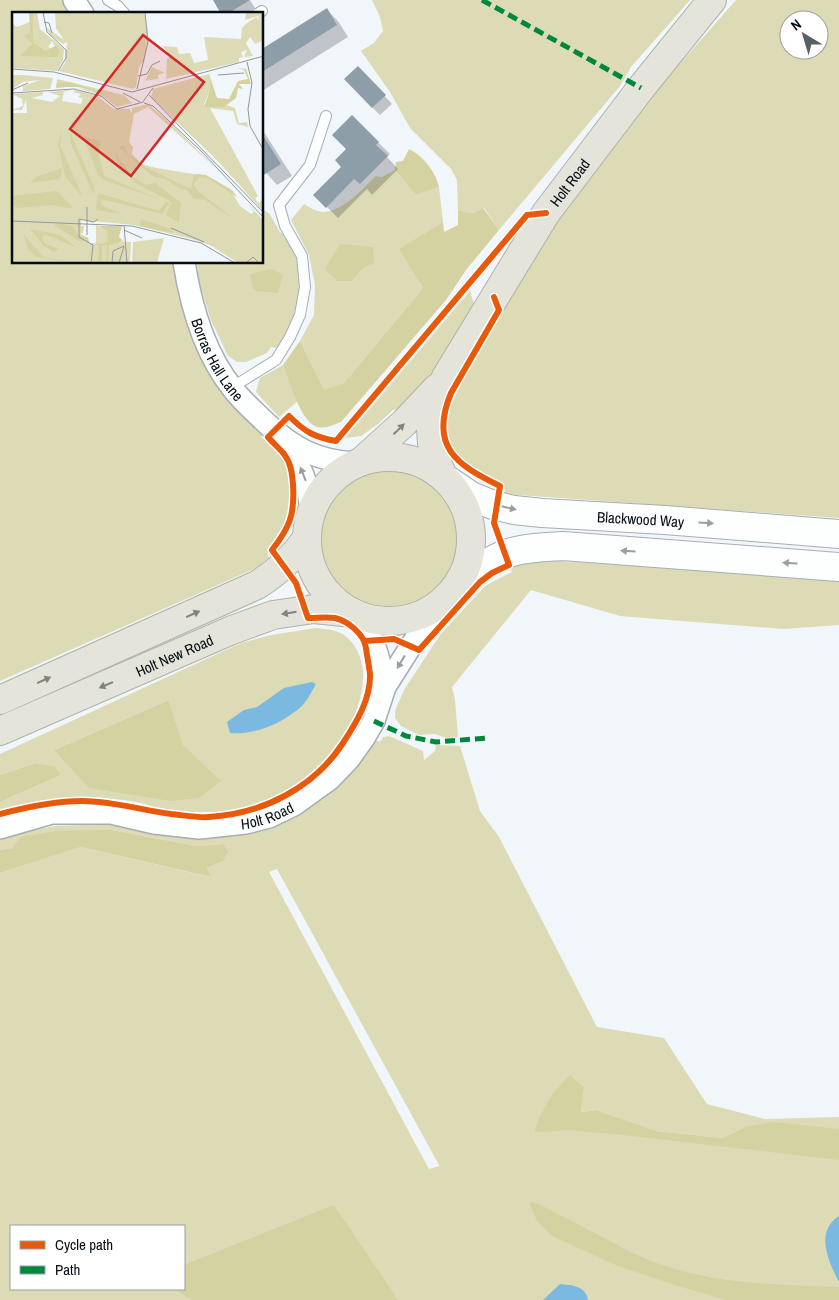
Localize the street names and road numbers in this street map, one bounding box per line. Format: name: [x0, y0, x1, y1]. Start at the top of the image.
street label: Holt Road: [544, 154, 594, 210]
street label: Borras Hall Lane: [187, 315, 249, 405]
street label: Blackwood Way: [597, 506, 686, 532]
street label: Holt New Road: [132, 629, 216, 681]
street label: Holt Road: [240, 796, 297, 834]

